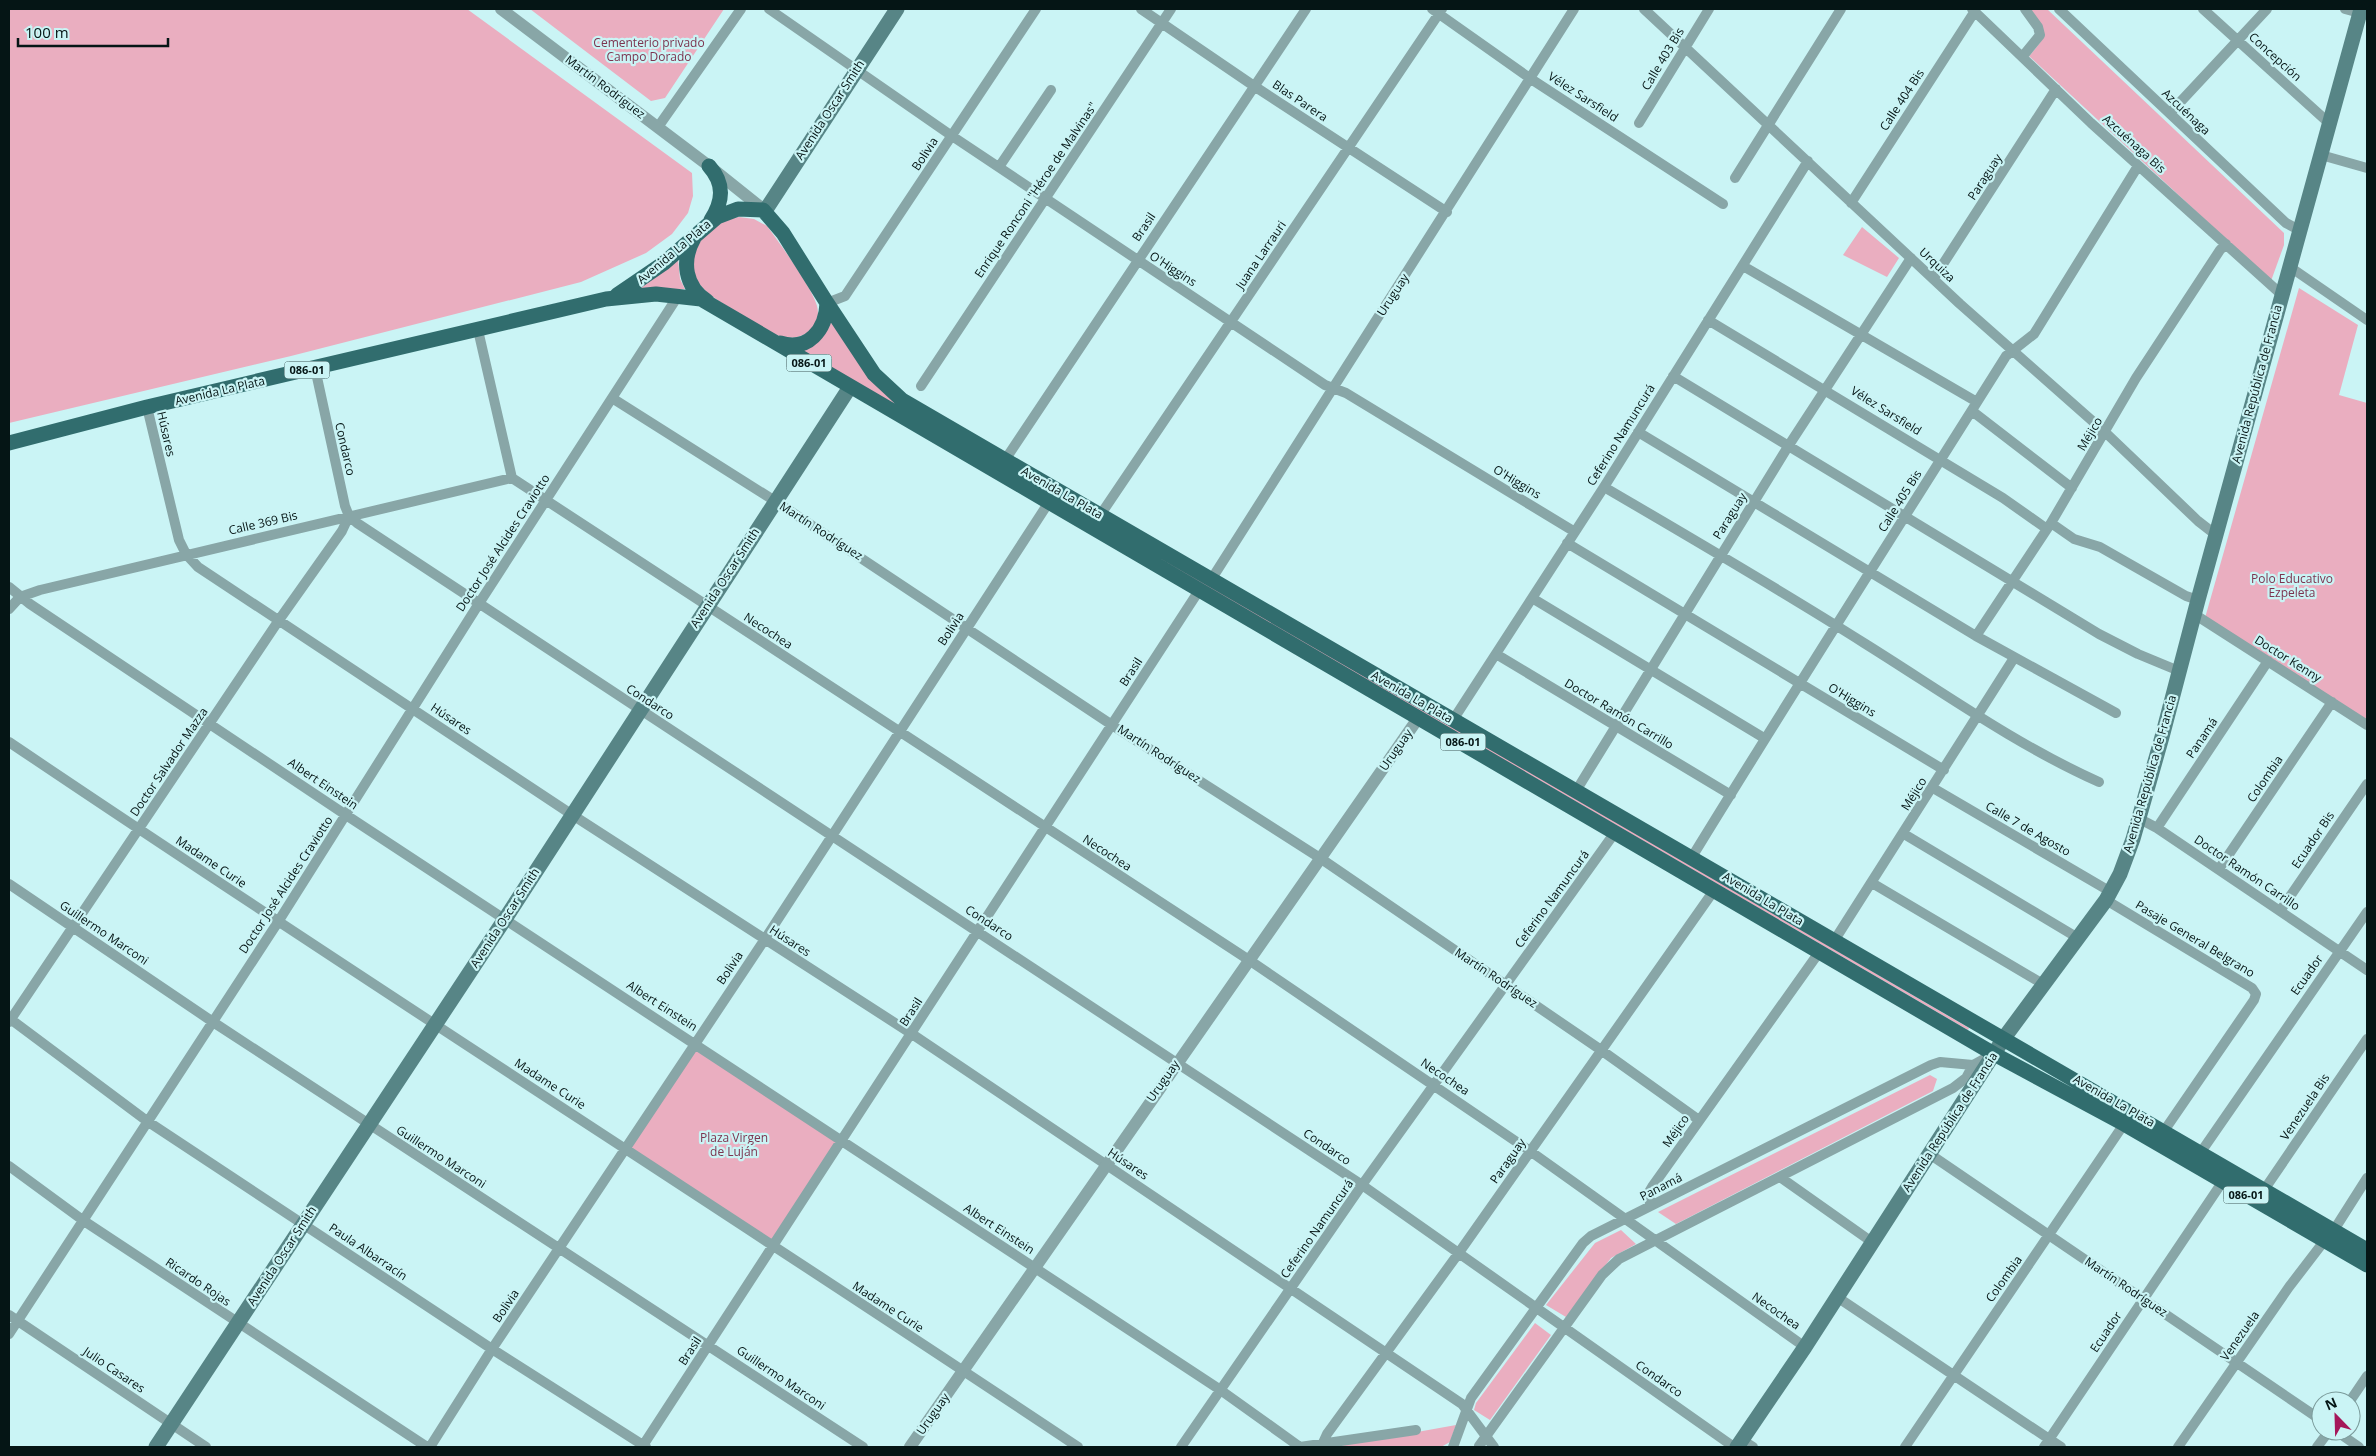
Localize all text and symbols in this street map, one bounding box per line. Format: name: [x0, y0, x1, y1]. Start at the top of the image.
scale bar: [18, 15, 168, 47]
text: 100 m: [25, 22, 69, 42]
street label: Calle 403 Bis: [1637, 24, 1688, 93]
street label: Concepción: [2245, 28, 2305, 85]
park label: Cementerio privado Campo Dorado: [593, 34, 705, 65]
street label: Martín Rodríguez: [562, 51, 649, 123]
street label: Avenida Oscar Smith: [791, 57, 868, 163]
street label: Calle 404 Bis: [1875, 65, 1928, 134]
street label: Vélez Sarsfield: [1545, 68, 1622, 126]
street label: Blas Parera: [1269, 76, 1331, 125]
street label: Azcuénaga: [2159, 85, 2214, 138]
street label: Enrique Ronconi "Héroe de Malvinas": [970, 99, 1101, 281]
street label: Azcuénaga Bis: [2099, 111, 2170, 177]
street label: Bolivia: [907, 134, 942, 174]
street label: Paraguay: [1963, 149, 2006, 203]
street label: Brasil: [1128, 209, 1159, 244]
street label: Avenida La Plata: [633, 216, 714, 288]
street label: Juana Larrauri: [1231, 217, 1290, 293]
street label: Urquiza: [1916, 244, 1959, 286]
street label: O'Higgins: [1146, 247, 1200, 290]
street label: Uruguay: [1372, 269, 1413, 319]
street label: Avenida República de Francia: [2227, 303, 2286, 465]
road number: 086-01: [786, 354, 832, 372]
road number: 086-01: [284, 362, 330, 378]
street label: Avenida La Plata: [173, 372, 266, 409]
street label: Ceferino Namuncurá: [1582, 381, 1659, 489]
street label: Vélez Sarsfield: [1848, 382, 1925, 439]
street label: Húsares: [153, 410, 180, 458]
street label: Méjico: [2073, 414, 2106, 454]
street label: Condarco: [331, 421, 360, 477]
street label: O'Higgins: [1490, 461, 1545, 503]
street label: Avenida La Plata: [1018, 462, 1106, 523]
street label: Calle 405 Bis: [1874, 466, 1926, 535]
street label: Doctor José Alcides Craviotto: [452, 471, 553, 615]
street label: Paraguay: [1709, 488, 1751, 542]
street label: Martín Rodríguez: [776, 497, 867, 564]
street label: Calle 369 Bis: [227, 506, 299, 539]
street label: Avenida Oscar Smith: [686, 525, 763, 631]
park label: Polo Educativo Ezpeleta: [2251, 570, 2333, 601]
street label: Necochea: [740, 608, 796, 653]
street label: Bolivia: [933, 609, 968, 649]
street label: Doctor Kenny: [2252, 631, 2326, 686]
street label: Brasil: [1115, 654, 1146, 689]
street label: Avenida La Plata: [1368, 666, 1456, 727]
street label: Doctor Ramón Carrillo: [1562, 674, 1677, 753]
street label: O'Higgins: [1825, 679, 1880, 721]
street label: Condarco: [623, 680, 678, 723]
street label: Avenida República de Francia: [2119, 693, 2180, 855]
street label: Húsares: [427, 699, 475, 739]
street label: Doctor Salvador Mazza: [126, 704, 211, 820]
street label: Panamá: [2182, 714, 2221, 761]
street label: Martín Rodríguez: [1114, 720, 1205, 787]
street label: Uruguay: [1375, 725, 1417, 774]
road number: 086-01: [1440, 734, 1486, 750]
street label: Colombia: [2243, 752, 2287, 806]
street label: Albert Einstein: [285, 754, 362, 813]
street label: Méjico: [1897, 774, 1930, 814]
street label: Calle 7 de Agosto: [1982, 797, 2074, 860]
street label: Ecuador Bis: [2287, 808, 2338, 872]
street label: Doctor José Alcides Craviotto: [235, 813, 336, 957]
street label: Necochea: [1079, 830, 1135, 875]
street label: Doctor Ramón Carrillo: [2191, 831, 2304, 914]
street label: Madame Curie: [173, 832, 250, 892]
street label: Ceferino Namuncurá: [1510, 846, 1593, 951]
street label: Avenida Oscar Smith: [466, 865, 543, 971]
street label: Avenida La Plata: [1720, 868, 1807, 929]
street label: Guillermo Marconi: [56, 896, 152, 969]
street label: Pasaje General Belgrano: [2132, 896, 2258, 981]
street label: Condarco: [962, 901, 1017, 944]
street label: Húsares: [766, 921, 814, 960]
street label: Martín Rodríguez: [1452, 944, 1541, 1012]
street label: Bolivia: [712, 948, 747, 988]
street label: Ecuador: [2286, 951, 2327, 998]
street label: Albert Einstein: [624, 976, 701, 1035]
street label: Brasil: [895, 994, 926, 1029]
street label: Avenida República de Francia: [1898, 1049, 2001, 1195]
street label: Madame Curie: [511, 1054, 590, 1113]
street label: Necochea: [1418, 1054, 1473, 1099]
street label: Uruguay: [1142, 1056, 1184, 1105]
street label: Avenida La Plata: [2070, 1070, 2158, 1131]
street label: Venezuela Bis: [2276, 1070, 2333, 1143]
street label: Méjico: [1658, 1111, 1693, 1151]
street label: Guillermo Marconi: [393, 1121, 490, 1192]
street label: Condarco: [1300, 1124, 1354, 1169]
park label: Plaza Virgen de Luján: [700, 1129, 768, 1160]
street label: Paraguay: [1486, 1134, 1530, 1187]
street label: Húsares: [1104, 1144, 1152, 1184]
street label: Panamá: [1637, 1169, 1685, 1205]
street label: Ceferino Namuncurá: [1276, 1176, 1357, 1281]
road number: 086-01: [2224, 1186, 2268, 1204]
street label: Albert Einstein: [961, 1199, 1038, 1258]
street label: Avenida Oscar Smith: [243, 1203, 320, 1309]
street label: Paula Albarracín: [326, 1219, 411, 1284]
street label: Colombia: [1981, 1252, 2026, 1305]
street label: Ricardo Rojas: [162, 1253, 235, 1310]
street label: Martín Rodríguez: [2082, 1253, 2171, 1321]
street label: Madame Curie: [849, 1277, 928, 1336]
street label: Bolivia: [488, 1286, 523, 1326]
street label: Necochea: [1749, 1288, 1804, 1333]
street label: Venezuela: [2216, 1307, 2263, 1364]
street label: Ecuador: [2086, 1308, 2126, 1356]
street label: Brasil: [674, 1333, 705, 1368]
street label: Guillermo Marconi: [733, 1341, 829, 1414]
street label: Julio Casares: [79, 1342, 149, 1397]
street label: Condarco: [1632, 1356, 1686, 1401]
street label: Uruguay: [912, 1389, 954, 1438]
north arrow: [2311, 1391, 2361, 1441]
text: N: [2322, 1393, 2340, 1415]

